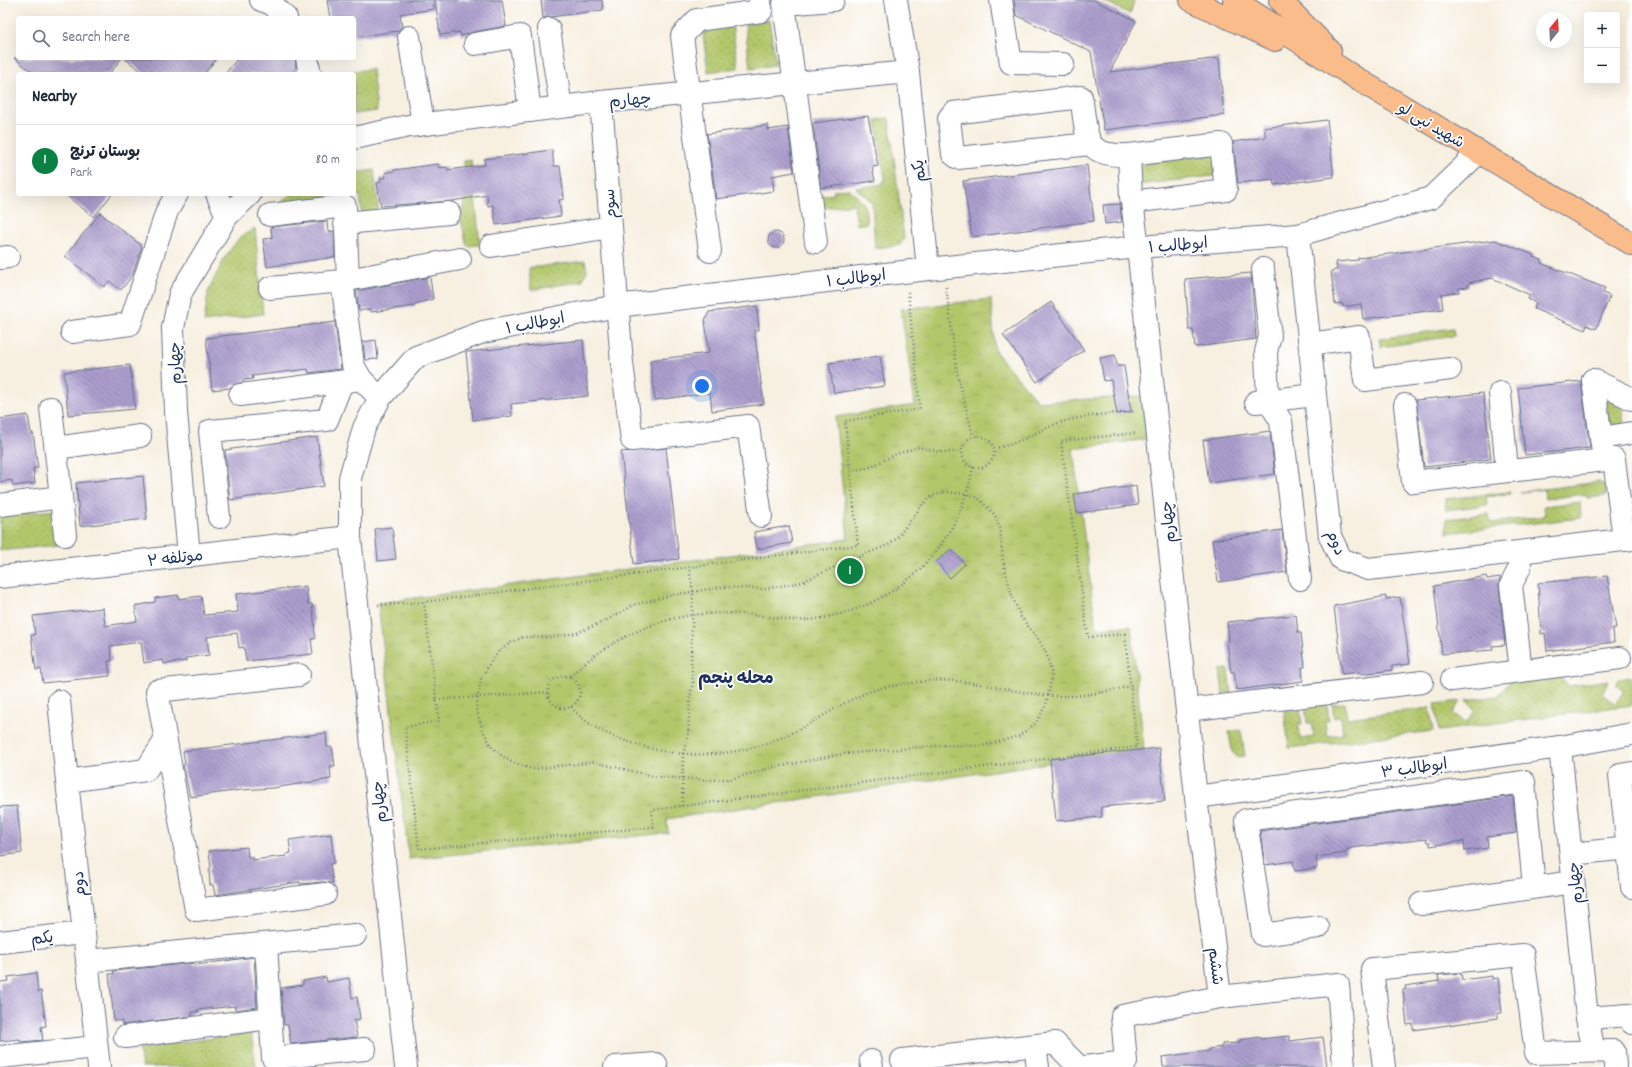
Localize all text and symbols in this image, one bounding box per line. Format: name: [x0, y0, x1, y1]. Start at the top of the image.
north arrow: [1536, 12, 1572, 48]
map controls: [1584, 12, 1620, 84]
button: +: [1584, 12, 1620, 48]
search box: [16, 16, 356, 60]
icon: search: [30, 27, 52, 49]
text: Search here: [62, 27, 130, 49]
button: −: [1584, 48, 1620, 84]
text: Nearby: [32, 86, 76, 110]
street label: چهارم: [608, 88, 652, 115]
street label: شهید نبی لو: [1392, 97, 1468, 155]
text: بوستان ترنج: [70, 142, 140, 164]
text: 1: [44, 151, 46, 170]
text: 80 m: [316, 151, 340, 170]
street label: یکم: [908, 158, 933, 183]
text: Park: [70, 164, 92, 183]
street label: سوم: [599, 188, 624, 220]
street label: ابوطالب ۱: [1147, 232, 1209, 261]
street label: ابوطالب ۱: [825, 264, 887, 295]
street label: ابوطالب ۱: [504, 307, 567, 341]
street label: چهارم: [164, 341, 189, 384]
your location: [692, 376, 712, 396]
street label: چهارم: [1156, 500, 1183, 544]
street label: دوم: [1319, 527, 1350, 559]
street label: موتلفه ۲: [146, 545, 204, 574]
pin: 1: [837, 556, 863, 586]
district label: محله پنجم: [698, 668, 774, 692]
street label: ابوطالب ۳: [1380, 753, 1449, 786]
street label: چهارم: [367, 780, 394, 824]
street label: چهارم: [1563, 861, 1590, 905]
street label: دوم: [68, 870, 93, 898]
street label: یکم: [30, 927, 55, 952]
street label: ششم: [1201, 946, 1228, 986]

